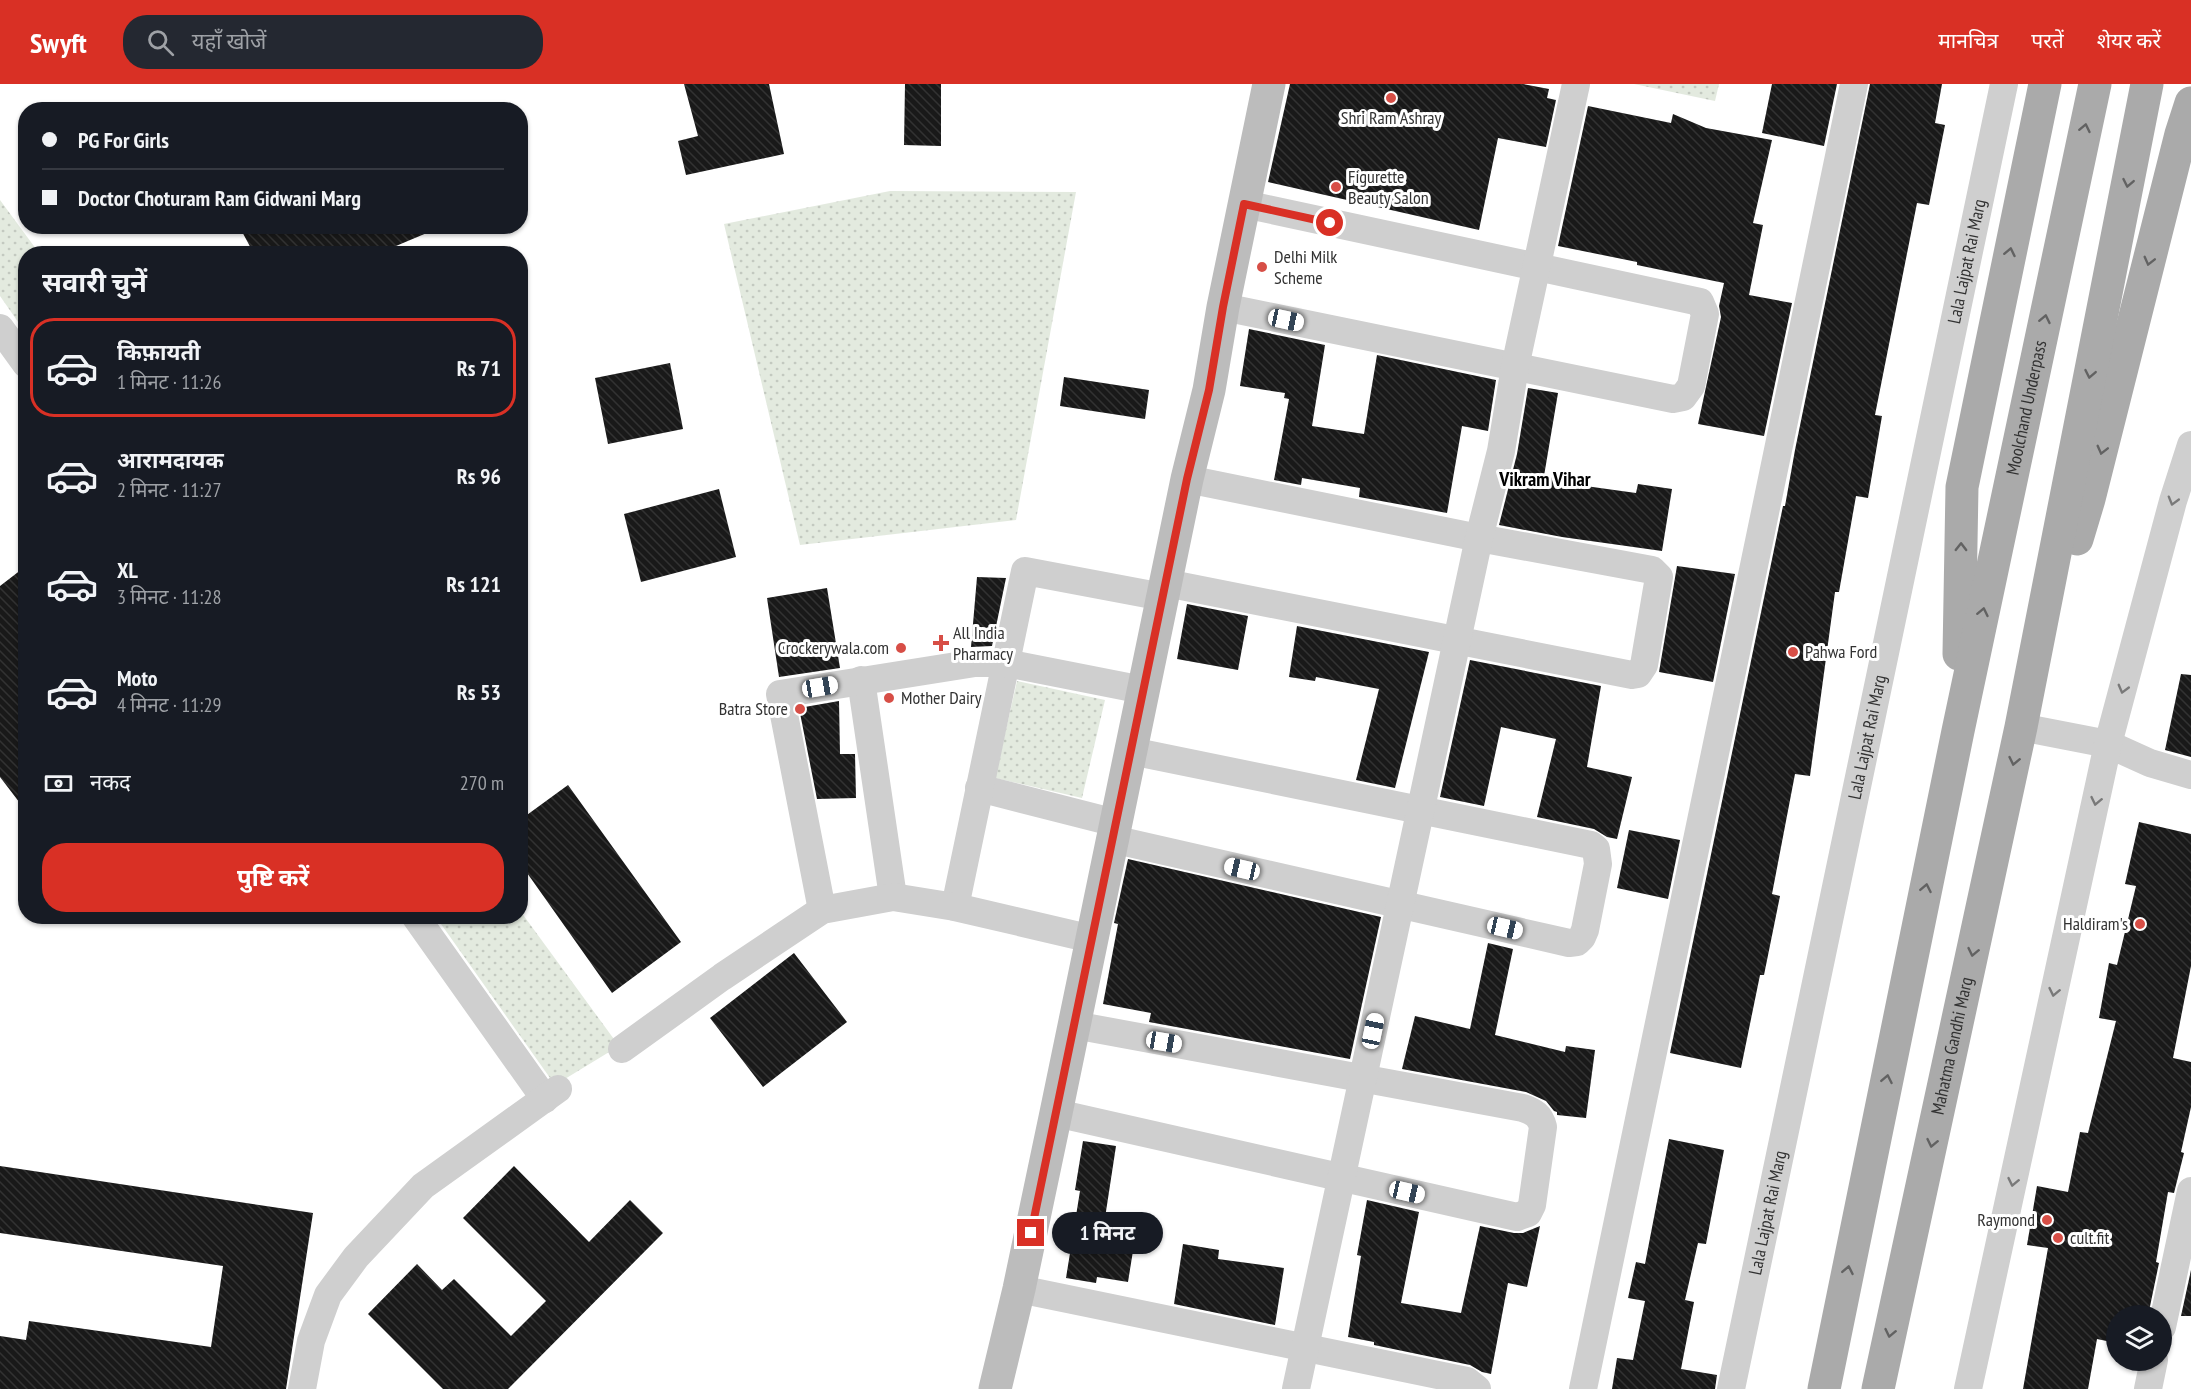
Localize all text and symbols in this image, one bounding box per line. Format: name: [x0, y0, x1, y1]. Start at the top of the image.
search box: [123, 15, 543, 69]
text: Swyft: [30, 24, 87, 61]
icon: search: [144, 26, 177, 59]
text: यहाँ खोजें: [192, 27, 266, 55]
text: मानचित्र: [1938, 27, 1998, 54]
text: परतें: [2031, 27, 2064, 54]
text: शेयर करें: [2097, 27, 2161, 54]
marker: Shri Ram Ashray: [1384, 91, 1398, 105]
place label: Shri Ram Ashray: [1341, 106, 1442, 129]
one-way arrow: [2078, 123, 2091, 133]
text: PG For Girls: [78, 126, 169, 154]
place label: Figurette Beauty Salon: [1348, 165, 1429, 209]
one-way arrow: [2122, 177, 2135, 187]
marker: Figurette Beauty Salon: [1329, 180, 1343, 194]
text: Doctor Choturam Ram Gidwani Marg: [78, 184, 361, 212]
street label: Lala Lajpat Rai Marg: [1942, 197, 1991, 326]
route start: [1316, 209, 1343, 236]
place label: Delhi Milk Scheme: [1274, 245, 1337, 289]
one-way arrow: [2003, 247, 2016, 257]
one-way arrow: [2144, 256, 2157, 266]
marker: Delhi Milk Scheme: [1255, 260, 1269, 274]
text: सवारी चुनें: [42, 265, 147, 299]
car: [1267, 307, 1305, 333]
one-way arrow: [2038, 314, 2051, 324]
text: किफ़ायती: [117, 338, 201, 366]
street label: Moolchand Underpass: [2001, 338, 2051, 477]
icon: car: [45, 341, 99, 395]
text: Rs 71: [457, 354, 501, 382]
text: 1 मिनट · 11:26: [117, 369, 221, 395]
one-way arrow: [2084, 369, 2097, 379]
one-way arrow: [2096, 445, 2109, 455]
text: आरामदायक: [117, 446, 224, 474]
icon: car: [45, 449, 99, 503]
text: Rs 96: [457, 462, 501, 490]
district label: Vikram Vihar: [1498, 466, 1591, 492]
text: 2 मिनट · 11:27: [117, 477, 221, 503]
one-way arrow: [2168, 495, 2180, 506]
one-way arrow: [1954, 542, 1967, 551]
text: XL: [117, 556, 138, 584]
icon: car: [45, 557, 99, 611]
text: Rs 121: [446, 570, 501, 598]
text: 3 मिनट · 11:28: [117, 584, 221, 610]
one-way arrow: [1976, 608, 1989, 618]
place label: All India Pharmacy: [953, 621, 1013, 665]
place label: Crockerywala.com: [778, 636, 889, 659]
marker: All India Pharmacy: [934, 636, 948, 650]
place label: Pahwa Ford: [1805, 640, 1877, 663]
marker: Crockerywala.com: [894, 641, 908, 655]
marker: Pahwa Ford: [1786, 645, 1800, 659]
text: Moto: [117, 664, 158, 692]
icon: car: [45, 665, 99, 719]
street label: Lala Lajpat Rai Marg: [1843, 673, 1891, 801]
car: [801, 675, 839, 699]
text: Rs 53: [457, 678, 501, 706]
one-way arrow: [2118, 683, 2130, 694]
place label: Mother Dairy: [901, 686, 982, 709]
marker: Mother Dairy: [882, 691, 896, 705]
text: 4 मिनट · 11:29: [117, 692, 221, 718]
place label: Batra Store: [719, 697, 788, 720]
marker: Batra Store: [793, 702, 807, 716]
one-way arrow: [2008, 756, 2021, 766]
icon: cash: [42, 767, 75, 800]
text: नकद: [90, 768, 131, 796]
text: 270 m: [460, 770, 504, 796]
one-way arrow: [2090, 796, 2103, 806]
button: पुष्टि करें: [42, 843, 504, 912]
car: [1222, 856, 1262, 882]
one-way arrow: [1919, 883, 1932, 893]
place label: Haldiram's: [2063, 912, 2128, 935]
car: [1485, 915, 1525, 941]
marker: Haldiram's: [2133, 917, 2147, 931]
one-way arrow: [1967, 947, 1980, 957]
street label: Mahatma Gandhi Marg: [1926, 975, 1978, 1117]
one-way arrow: [2049, 987, 2062, 997]
car: [1360, 1012, 1386, 1050]
car: [1145, 1030, 1183, 1054]
one-way arrow: [1880, 1074, 1893, 1084]
one-way arrow: [1926, 1137, 1939, 1147]
street label: Lala Lajpat Rai Marg: [1743, 1148, 1792, 1277]
one-way arrow: [2007, 1177, 2020, 1187]
car: [1387, 1179, 1427, 1205]
place label: Raymond: [1977, 1208, 2035, 1231]
callout: 1 मिनट: [1052, 1212, 1163, 1254]
marker: Raymond: [2040, 1213, 2054, 1227]
route end: [1017, 1219, 1044, 1246]
text: 1 मिनट: [1080, 1220, 1135, 1246]
place label: cult.fit: [2070, 1226, 2109, 1249]
marker: cult.fit: [2051, 1231, 2065, 1245]
one-way arrow: [1841, 1265, 1854, 1275]
map controls: [2106, 1305, 2172, 1371]
button: layers: [2106, 1305, 2172, 1371]
one-way arrow: [1885, 1328, 1898, 1338]

